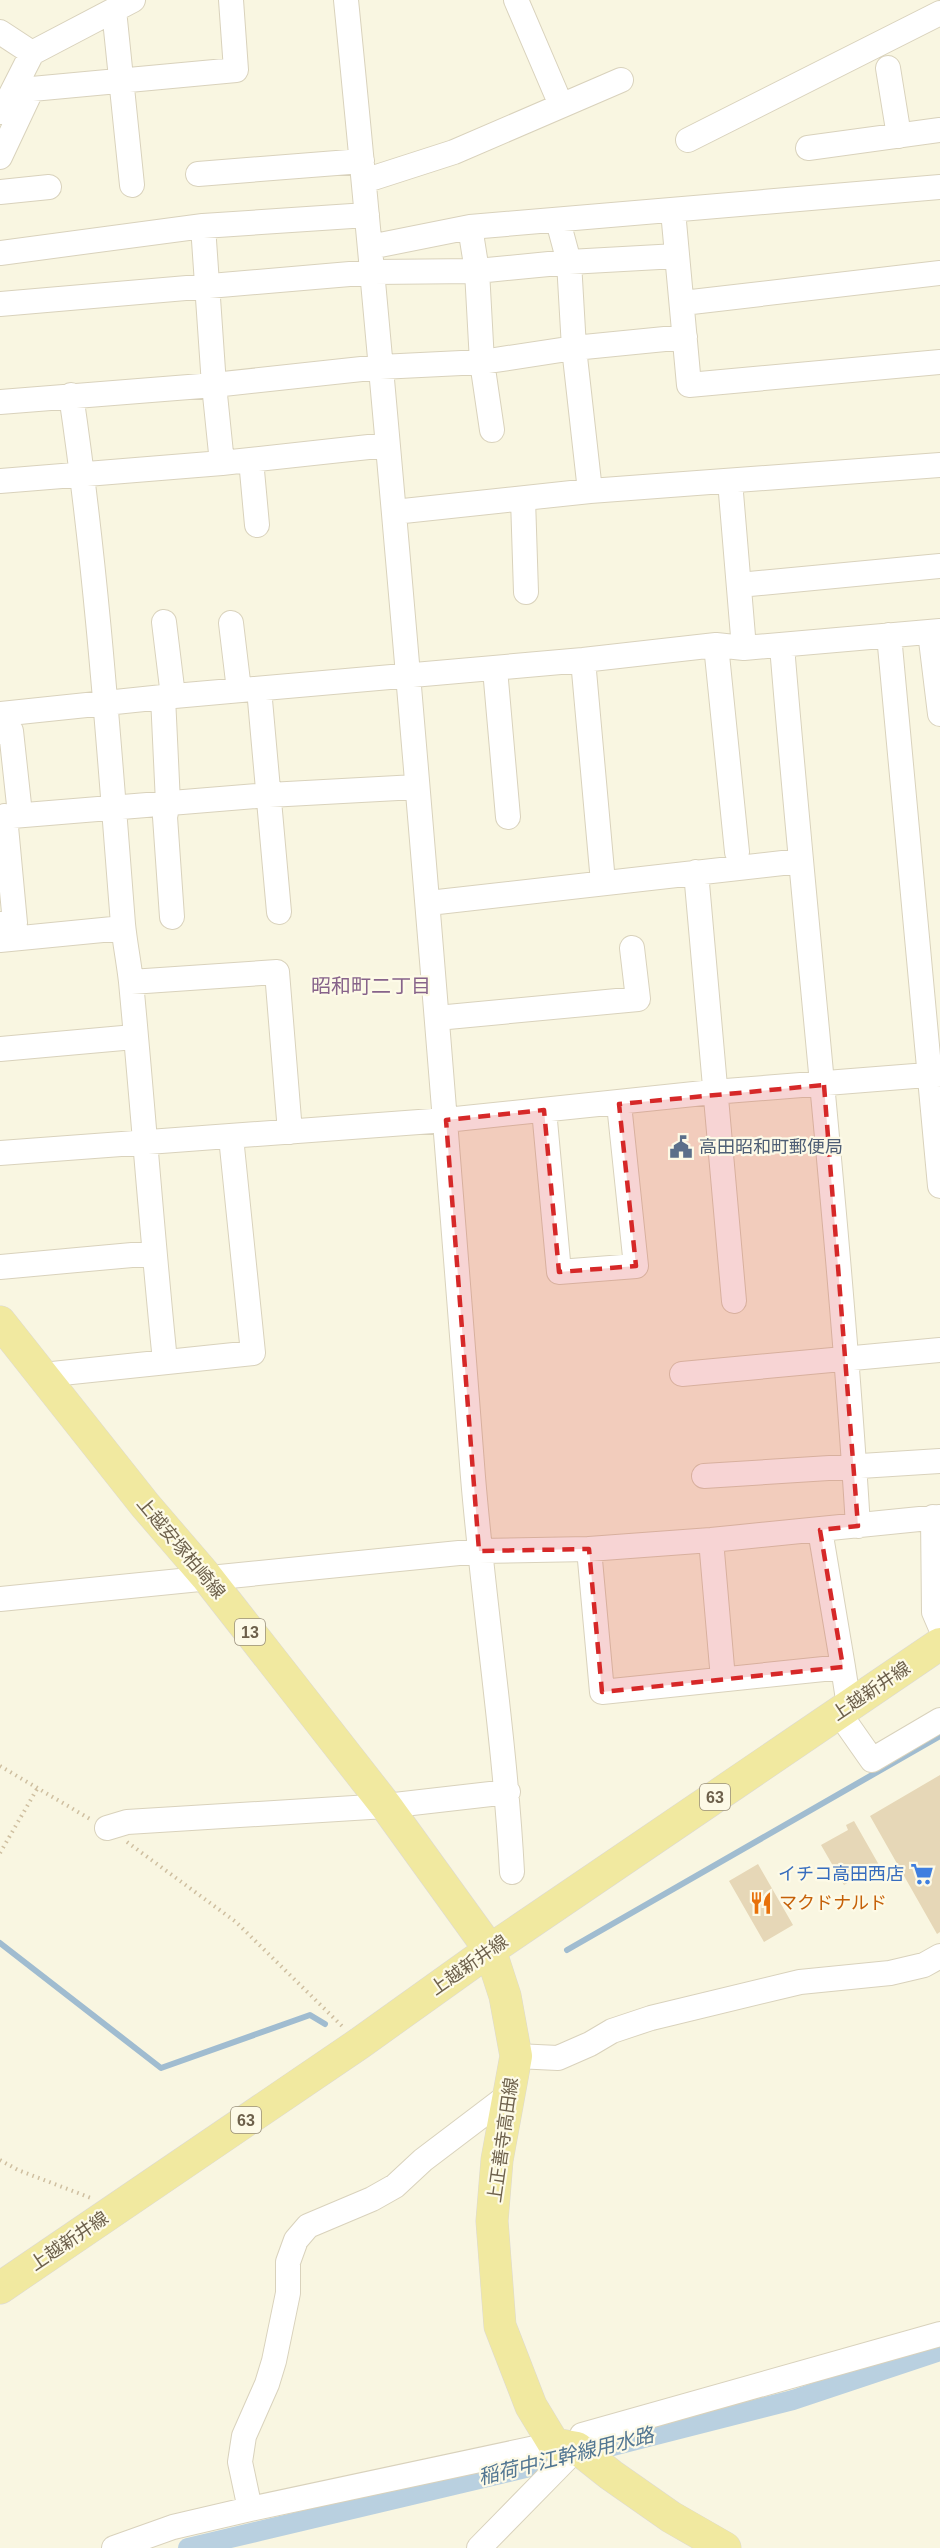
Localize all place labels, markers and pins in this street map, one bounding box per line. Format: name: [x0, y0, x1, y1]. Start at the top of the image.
public building icon: 高田昭和町郵便局: [668, 1134, 694, 1160]
place label: 高田昭和町郵便局: [699, 1137, 843, 1157]
supermarket icon: イチコ高田西店: [909, 1861, 935, 1887]
place label: イチコ高田西店: [778, 1864, 904, 1884]
restaurant icon: マクドナルド: [748, 1890, 774, 1916]
place label: マクドナルド: [779, 1893, 887, 1913]

